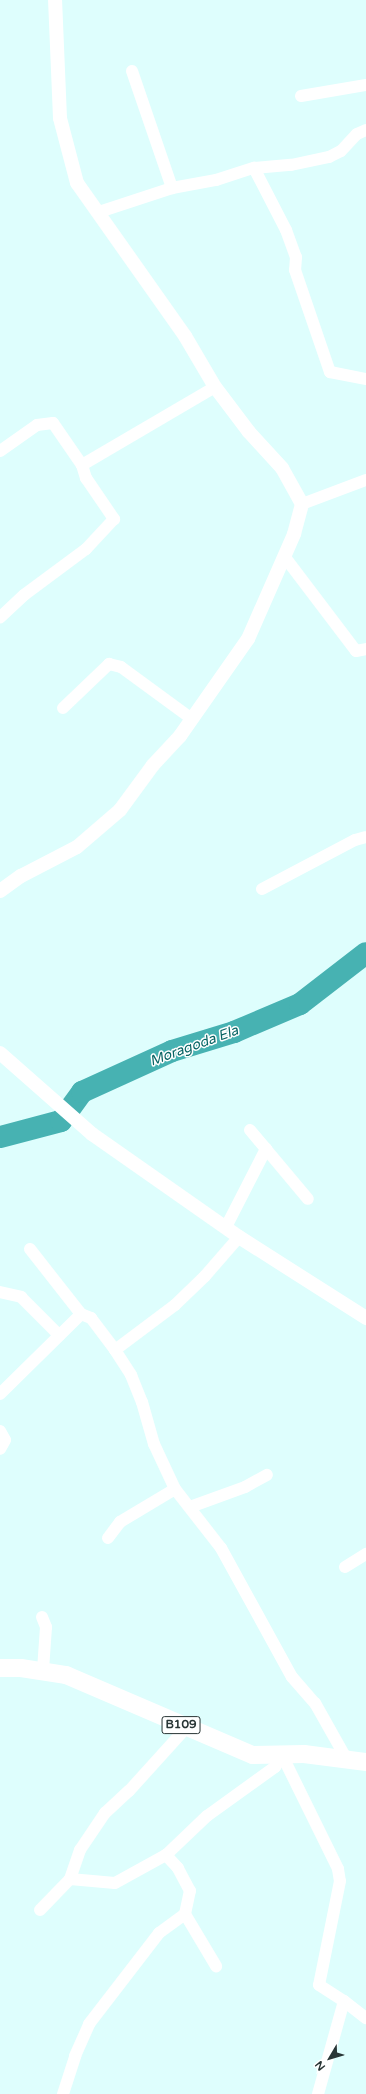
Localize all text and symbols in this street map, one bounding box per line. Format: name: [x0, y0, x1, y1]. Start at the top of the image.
water label: Moragoda Ela: [147, 1022, 241, 1070]
road number: B109: [161, 1715, 201, 1735]
north arrow: [310, 2038, 350, 2078]
text: N: [312, 2058, 328, 2073]

